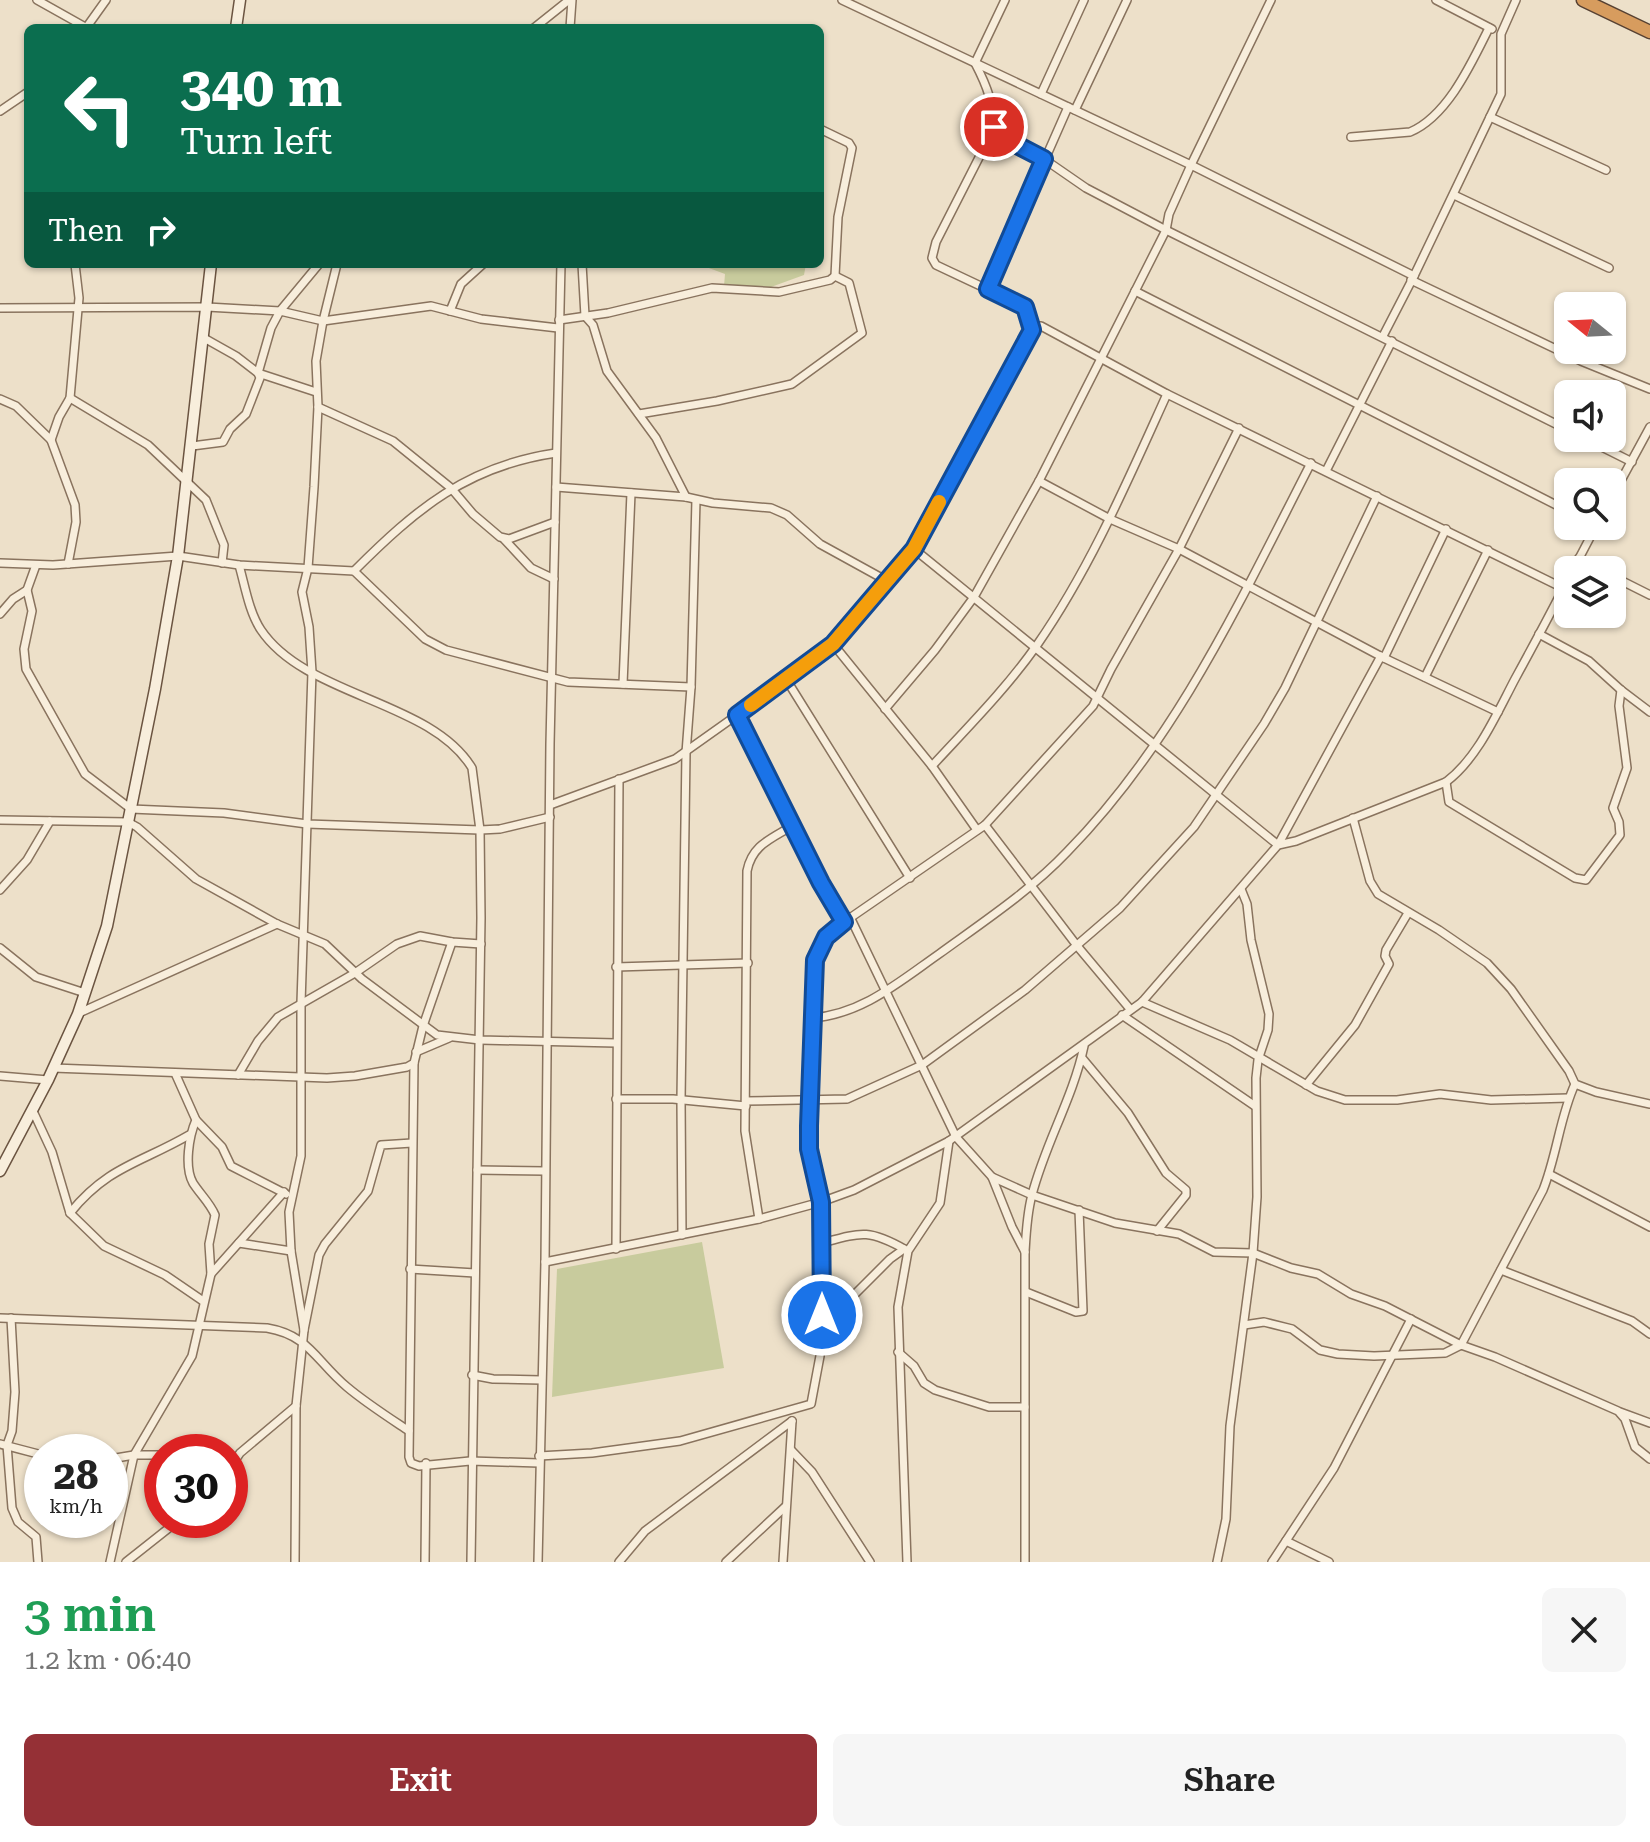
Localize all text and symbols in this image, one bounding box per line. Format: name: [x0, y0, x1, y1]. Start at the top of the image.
text: 340 m: [180, 54, 342, 120]
icon: left: [48, 56, 152, 160]
pin: [960, 93, 1028, 161]
icon: arrive: [972, 105, 1016, 149]
text: Turn left: [180, 121, 332, 163]
icon: right: [139, 208, 183, 252]
text: Then: [48, 213, 123, 248]
north arrow: [1554, 292, 1626, 364]
map controls: [1554, 292, 1626, 628]
button: sound: [1554, 380, 1626, 452]
button: search: [1554, 468, 1626, 540]
button: layers: [1554, 556, 1626, 628]
position arrow: [780, 1273, 864, 1357]
speed limit sign: 30: [144, 1434, 248, 1538]
text: 28: [54, 1452, 98, 1499]
text: km/h: [49, 1494, 103, 1518]
text: 3 min: [24, 1587, 156, 1643]
button: close: [1542, 1588, 1626, 1672]
text: 1.2 km · 06:40: [24, 1645, 191, 1675]
button: Exit: [24, 1734, 817, 1826]
button: Share: [833, 1734, 1626, 1826]

